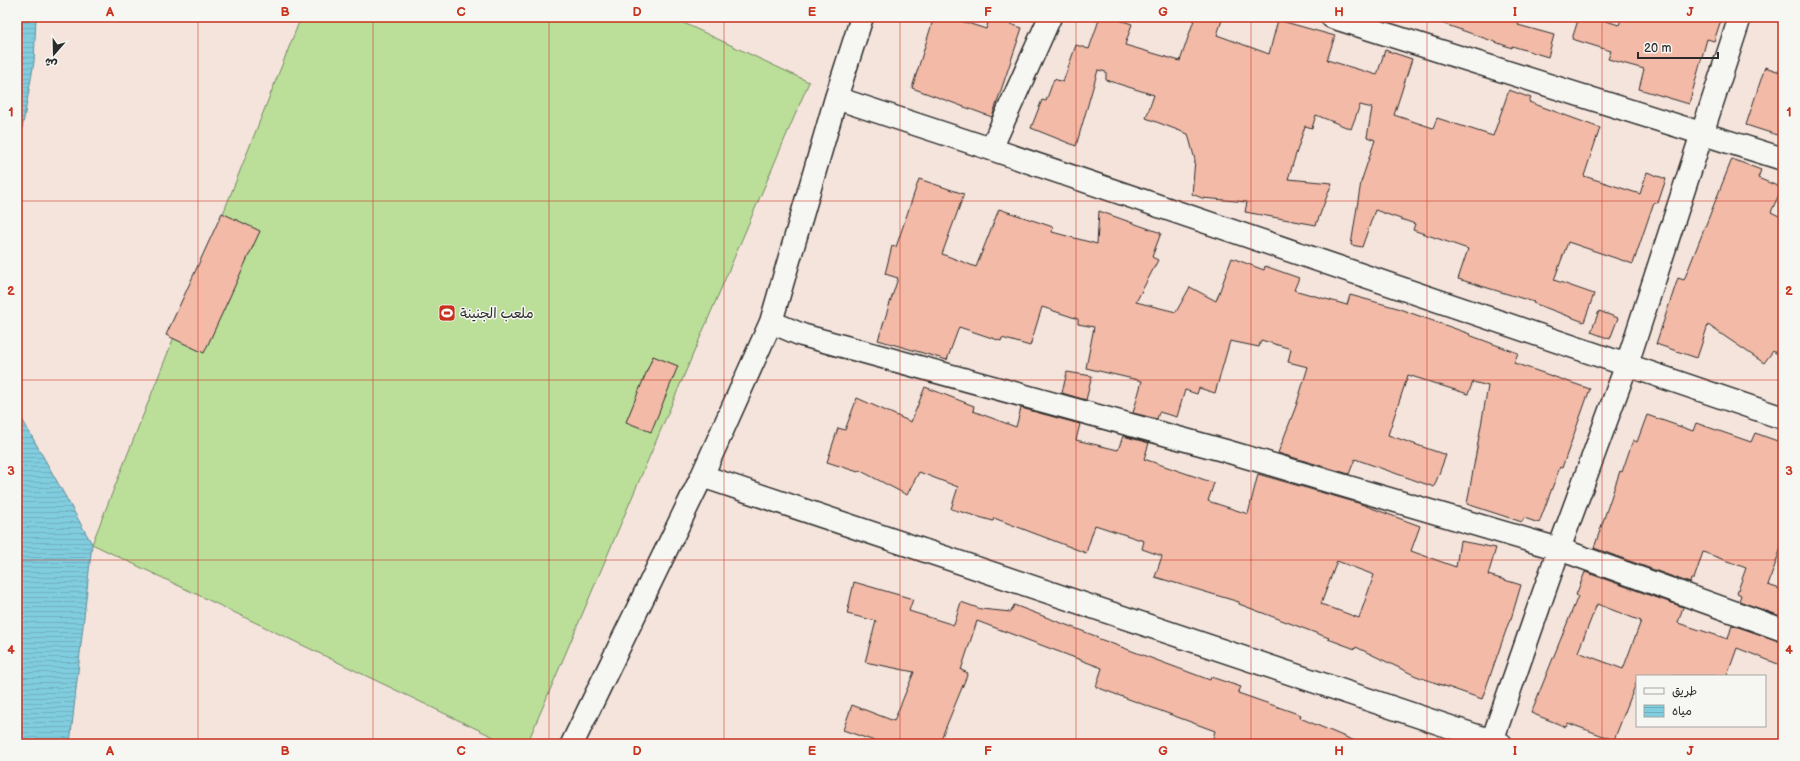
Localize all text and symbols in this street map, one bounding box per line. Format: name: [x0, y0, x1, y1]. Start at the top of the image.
text: A: [105, 4, 114, 20]
text: B: [280, 4, 290, 20]
text: C: [456, 4, 466, 20]
text: D: [632, 4, 642, 20]
text: E: [808, 4, 817, 20]
text: F: [984, 4, 992, 20]
text: G: [1158, 4, 1168, 20]
text: H: [1334, 4, 1344, 20]
text: I: [1513, 4, 1517, 20]
text: J: [1686, 4, 1694, 20]
north arrow: [34, 34, 74, 74]
scale bar: [1638, 34, 1718, 60]
text: 20 m: [1644, 41, 1671, 56]
text: ش: [43, 55, 59, 71]
text: 1: [8, 104, 14, 120]
text: 1: [1786, 104, 1792, 120]
text: 2: [7, 283, 15, 299]
text: 2: [1785, 283, 1793, 299]
sports icon: ملعب الجنينة: [437, 303, 457, 323]
place label: ملعب الجنينة: [460, 305, 534, 322]
text: 3: [7, 463, 15, 479]
text: 3: [1785, 463, 1793, 479]
text: 4: [7, 642, 15, 658]
text: 4: [1785, 642, 1793, 658]
legend: [1636, 675, 1766, 727]
text: طريق: [1672, 684, 1697, 699]
text: مياه: [1672, 704, 1692, 719]
text: A: [105, 743, 114, 759]
text: B: [280, 743, 290, 759]
text: C: [456, 743, 466, 759]
text: D: [632, 743, 642, 759]
text: E: [808, 743, 817, 759]
text: F: [984, 743, 992, 759]
text: G: [1158, 743, 1168, 759]
text: H: [1334, 743, 1344, 759]
text: I: [1513, 743, 1517, 759]
text: J: [1686, 743, 1694, 759]

